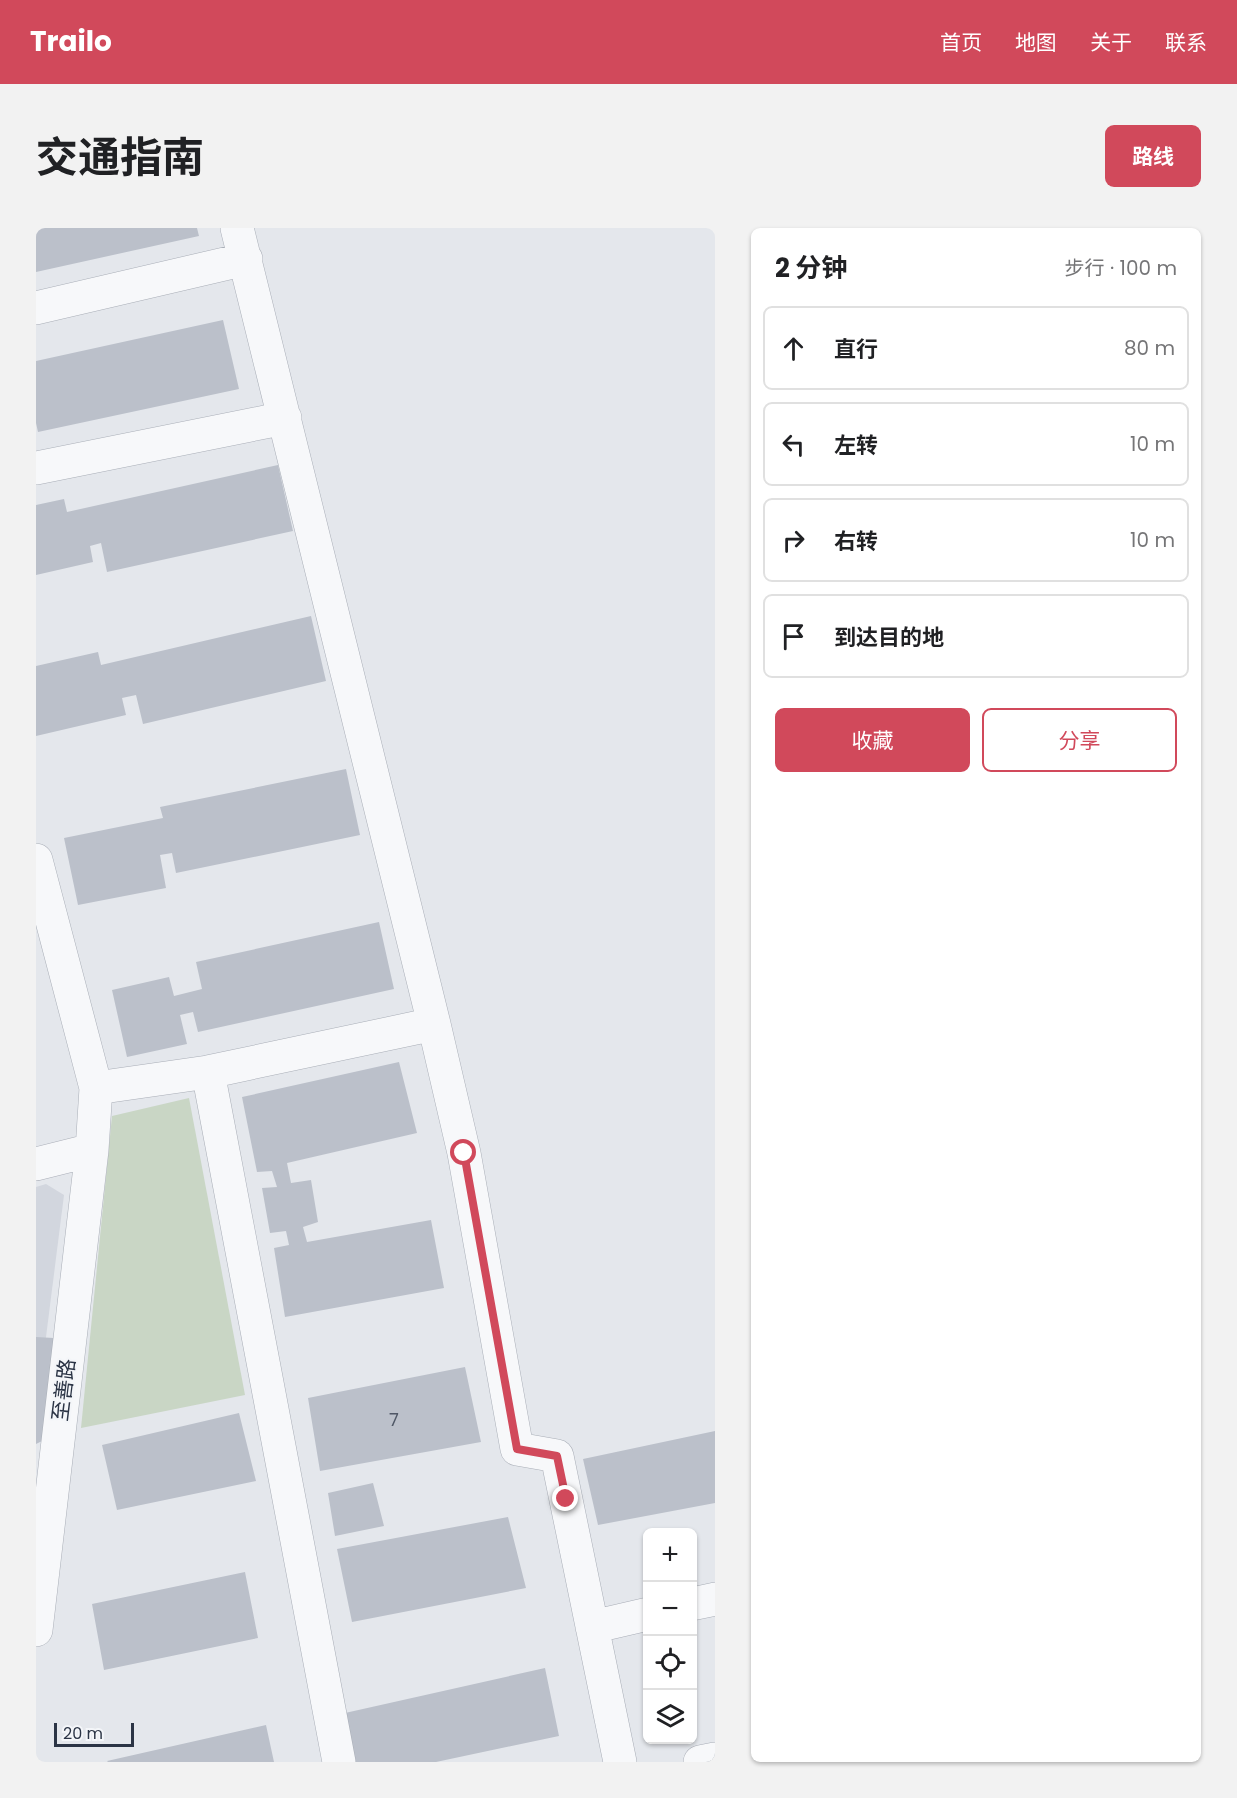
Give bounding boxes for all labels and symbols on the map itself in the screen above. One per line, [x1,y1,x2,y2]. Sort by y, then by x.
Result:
route start [450,1139,476,1165]
street label: 至善路 [45,1357,82,1423]
house number: 7 [389,1407,399,1432]
route end [552,1485,578,1511]
scale bar [54,1720,134,1748]

